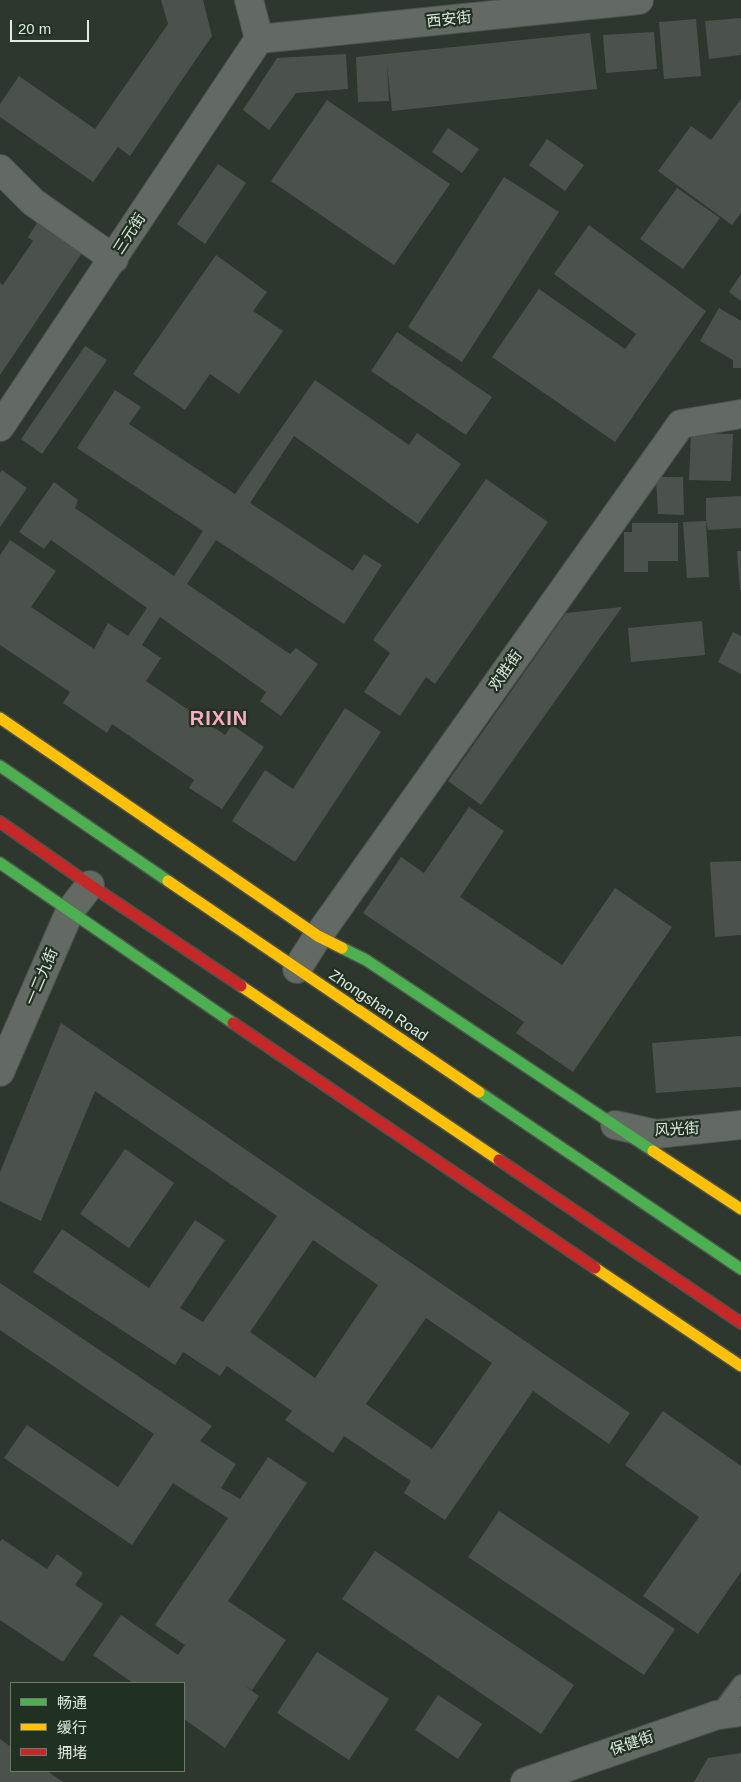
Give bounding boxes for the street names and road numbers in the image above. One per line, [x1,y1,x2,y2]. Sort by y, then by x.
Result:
street label: 西安街 [426,9,472,31]
street label: 三元街 [110,210,150,258]
street label: 欢胜街 [486,647,526,695]
street label: 一二九街 [22,946,62,1008]
street label: Zhongshan Road [325,966,431,1046]
street label: 风光街 [654,1120,700,1140]
street label: 保健街 [608,1728,656,1760]

